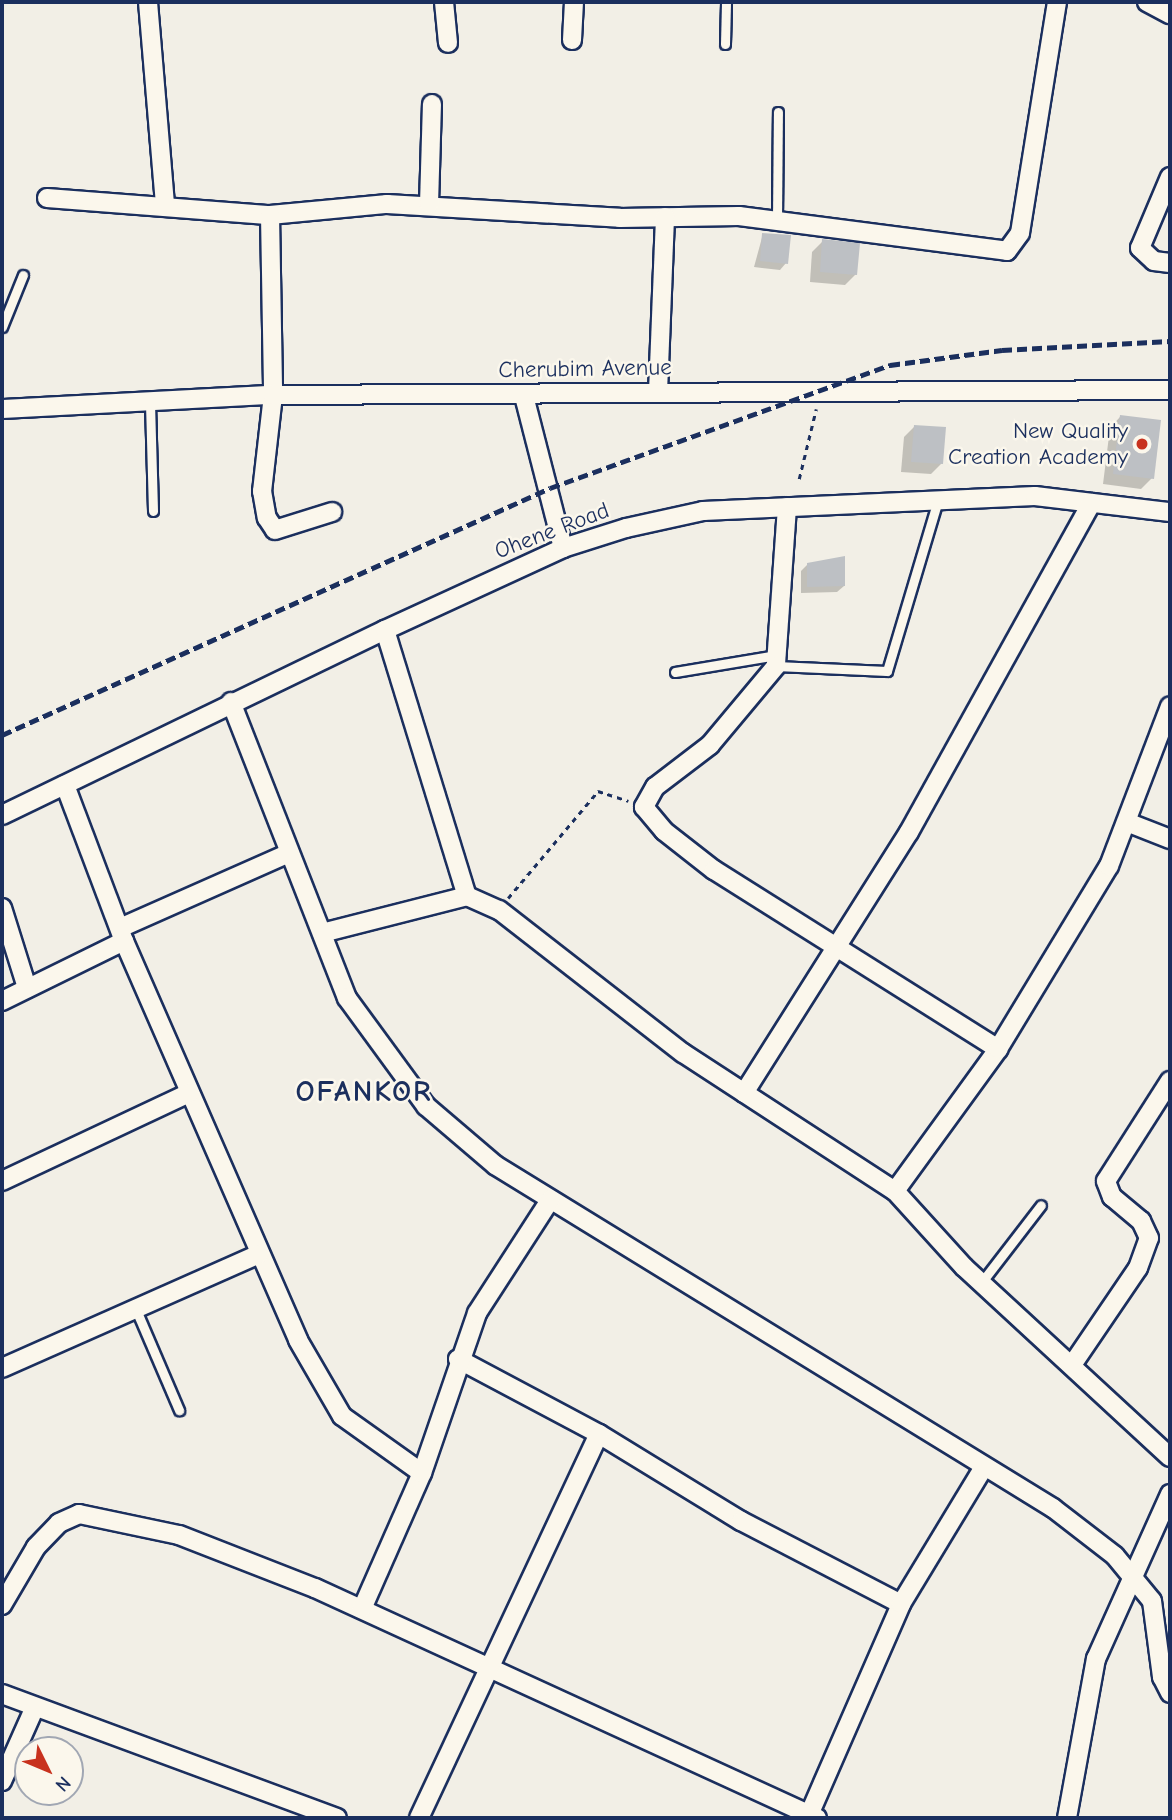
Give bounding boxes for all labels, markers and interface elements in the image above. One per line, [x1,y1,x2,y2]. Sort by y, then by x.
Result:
street label: Cherubim Avenue [498,354,672,384]
place label: New Quality Creation Academy [948,417,1128,471]
marker: New Quality Creation Academy [1134,436,1150,452]
street label: Ohene Road [491,497,613,565]
district label: OFANKOR [296,1074,432,1110]
north arrow [14,1736,84,1806]
text: N [51,1772,75,1796]

